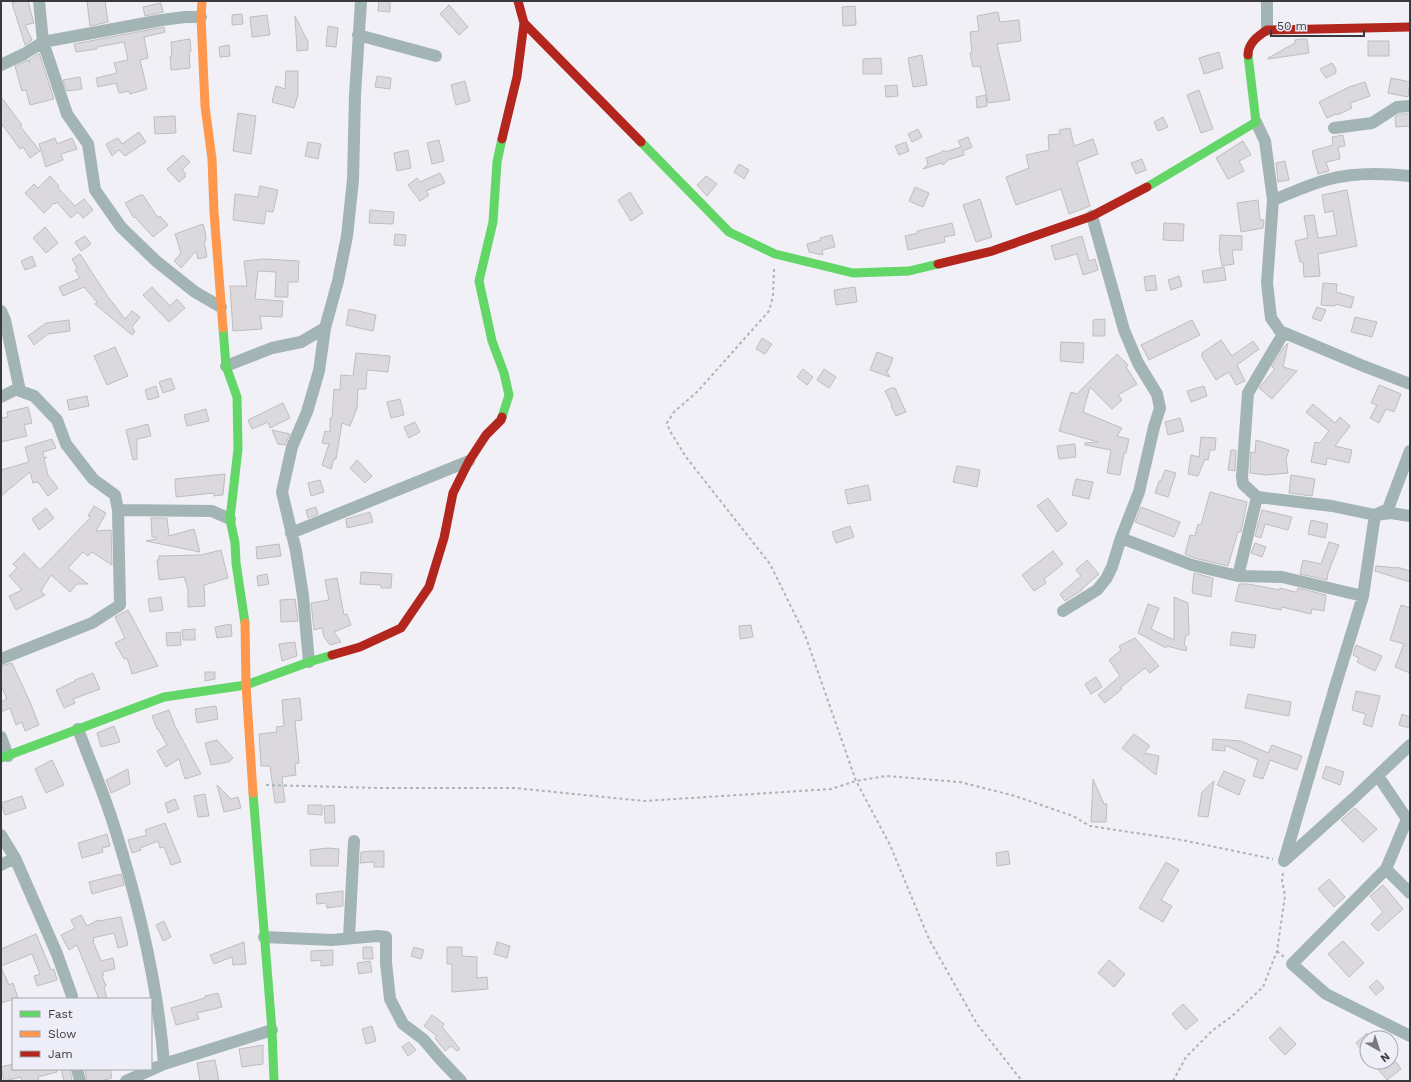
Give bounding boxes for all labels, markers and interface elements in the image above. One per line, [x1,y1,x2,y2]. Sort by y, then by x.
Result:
scale bar [1271,12,1364,38]
text: 50 m [1277,19,1307,33]
legend [12,998,152,1070]
text: Fast [48,1007,73,1021]
text: Slow [48,1027,76,1041]
north arrow [1359,1030,1399,1070]
text: Jam [48,1047,73,1061]
text: N [1378,1050,1392,1065]

